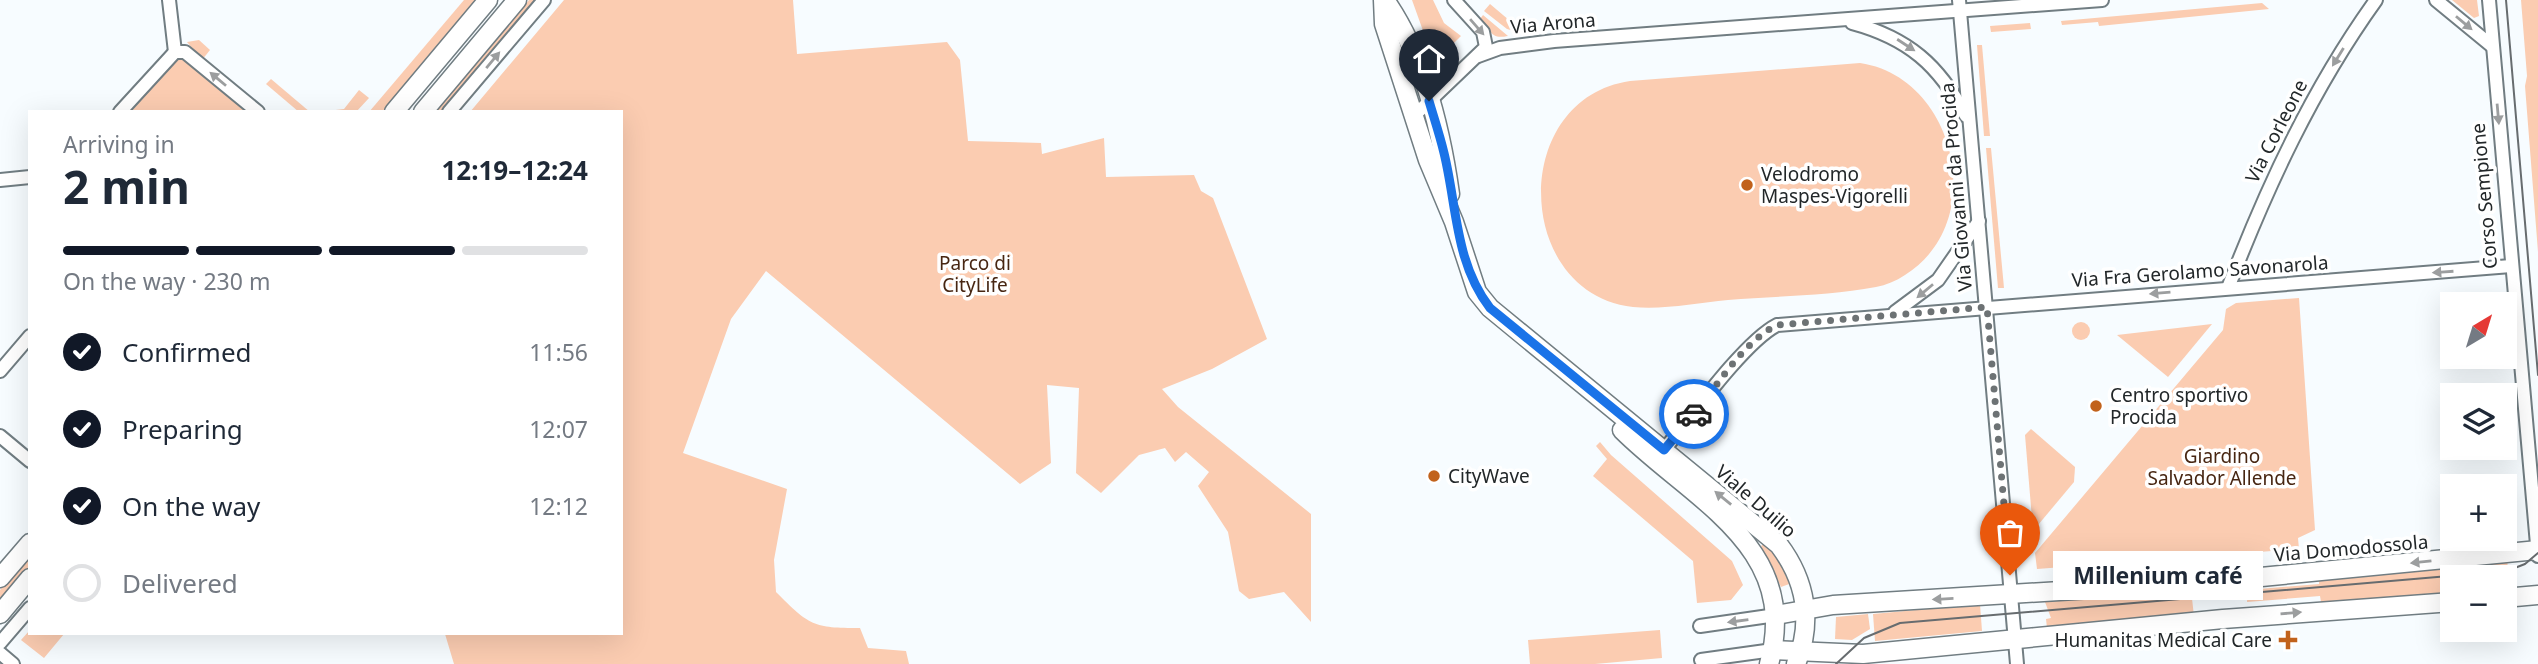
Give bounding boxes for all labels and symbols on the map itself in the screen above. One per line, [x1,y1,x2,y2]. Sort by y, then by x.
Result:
street label: Via Arona [1509,6,1597,40]
one-way arrow [2455,15,2472,30]
one-way arrow [1469,18,1485,36]
pin [1399,29,1459,101]
one-way arrow [1896,39,1916,52]
one-way arrow [2332,47,2345,66]
one-way arrow [485,51,501,69]
one-way arrow [209,72,226,87]
street label: Via Corleone [2239,75,2313,187]
street label: Via Giovanni da Procida [1934,82,1978,292]
one-way arrow [2493,104,2504,126]
street label: Corso Sempione [2465,122,2503,270]
place label: Velodromo Maspes-Vigorelli [1761,161,1908,209]
marker: Velodromo Maspes-Vigorelli [1739,177,1755,193]
street label: Via Fra Gerolamo Savonarola [2071,249,2329,293]
park label: Parco di CityLife [939,250,1011,298]
one-way arrow [2432,267,2454,278]
one-way arrow [1916,284,1934,299]
one-way arrow [2149,288,2171,299]
north arrow [2440,292,2516,369]
courier [1659,379,1729,449]
place label: Centro sportivo Procida [2110,382,2248,430]
marker: Centro sportivo Procida [2088,398,2104,414]
park label: Giardino Salvador Allende [2147,443,2297,491]
street label: Viale Duilio [1710,459,1802,543]
place label: CityWave [1448,463,1530,489]
marker: CityWave [1426,468,1442,484]
one-way arrow [1715,491,1733,506]
pin [1980,503,2040,575]
street label: Via Domodossola [2273,528,2429,568]
callout: Millenium café [2052,550,2262,600]
one-way arrow [2410,557,2432,568]
one-way arrow [1932,593,1954,604]
one-way arrow [2280,607,2302,618]
one-way arrow [1727,616,1749,627]
place label: Humanitas Medical Care [2055,627,2272,653]
marker: Humanitas Medical Care [2278,630,2298,650]

